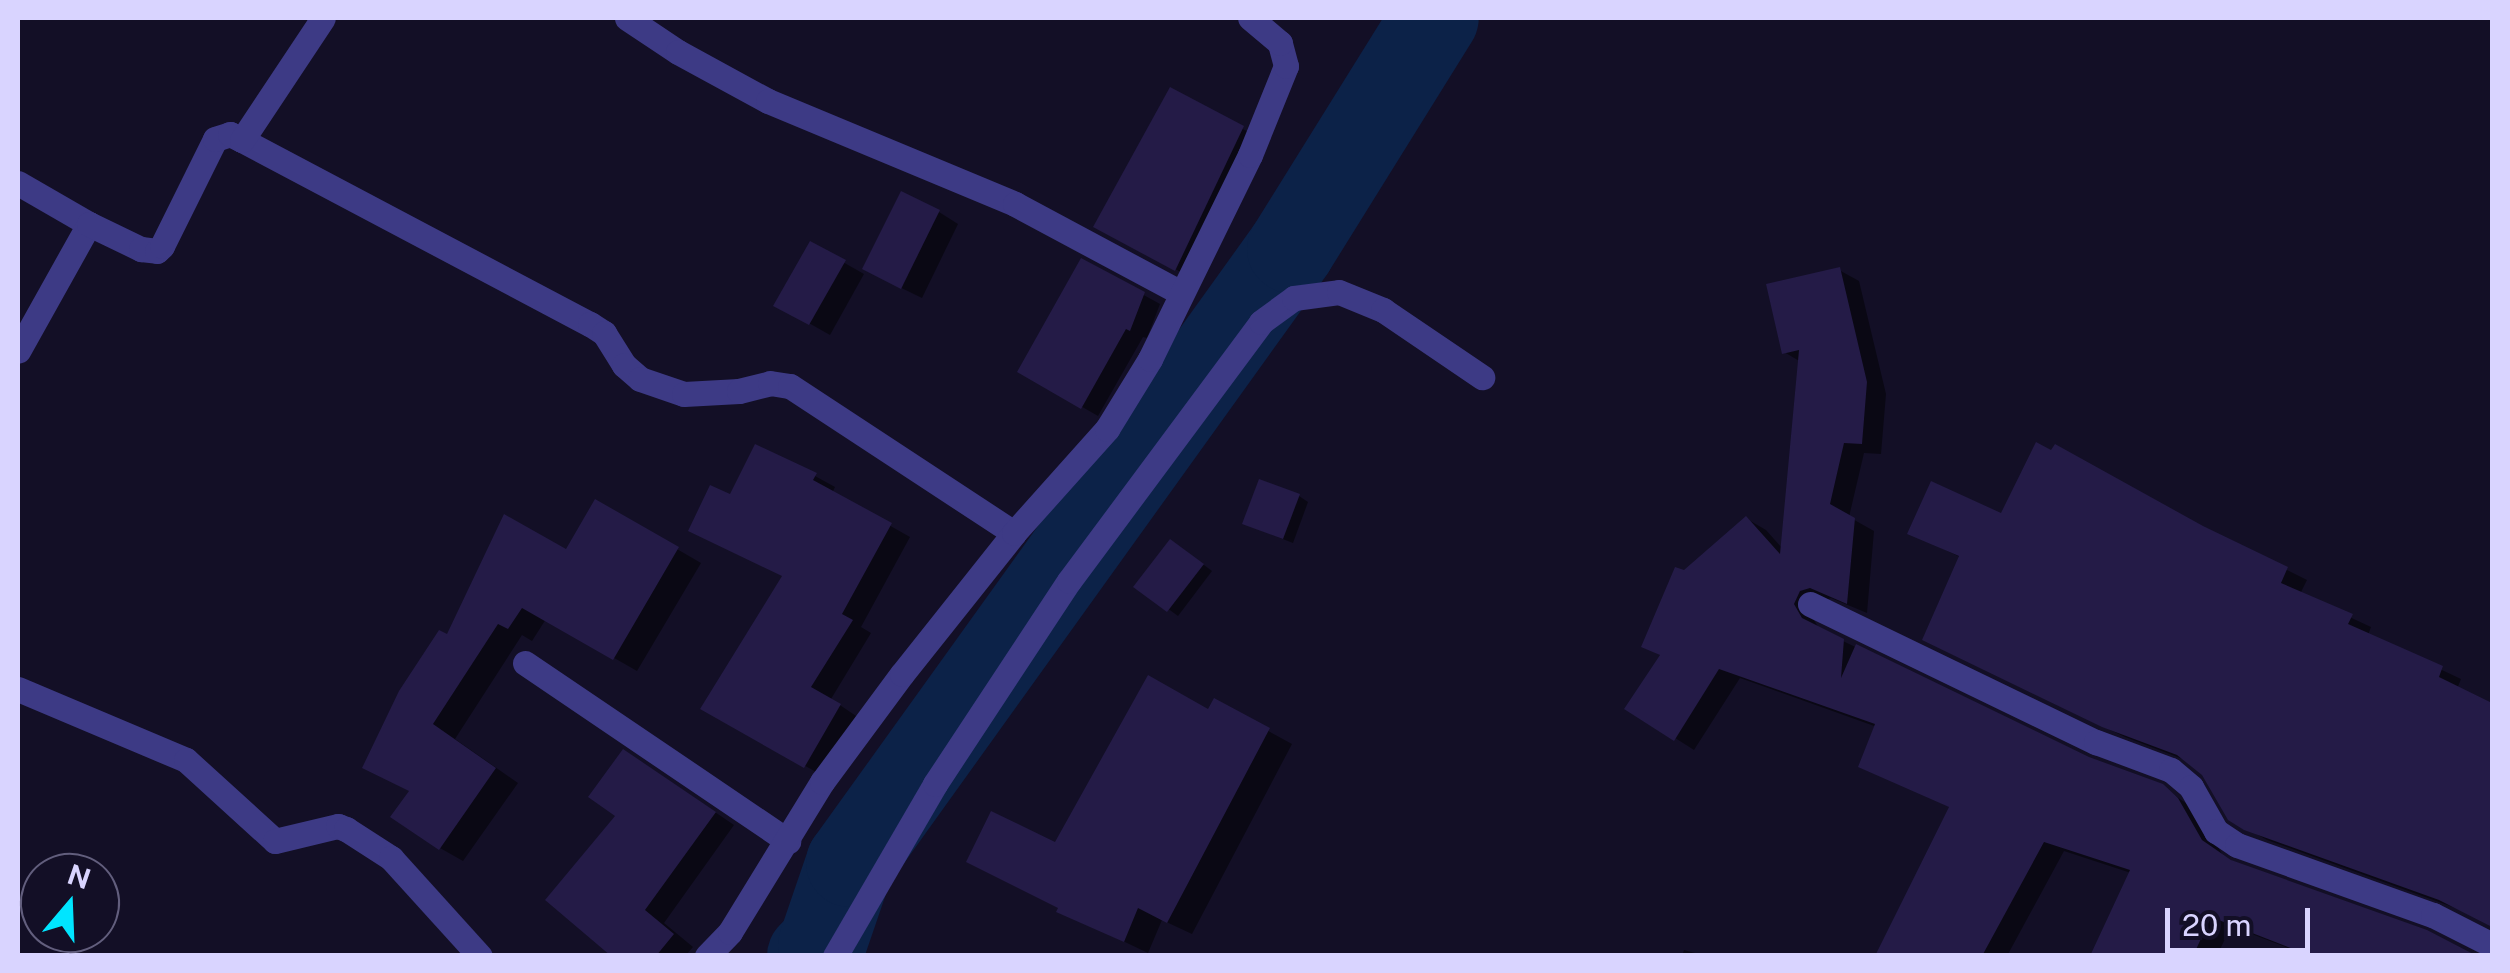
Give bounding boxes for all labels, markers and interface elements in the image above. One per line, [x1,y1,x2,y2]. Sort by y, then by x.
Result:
north arrow [20,853,120,953]
text: N [64,857,95,895]
scale bar [2170,888,2315,950]
text: 20 m [2182,907,2251,943]

